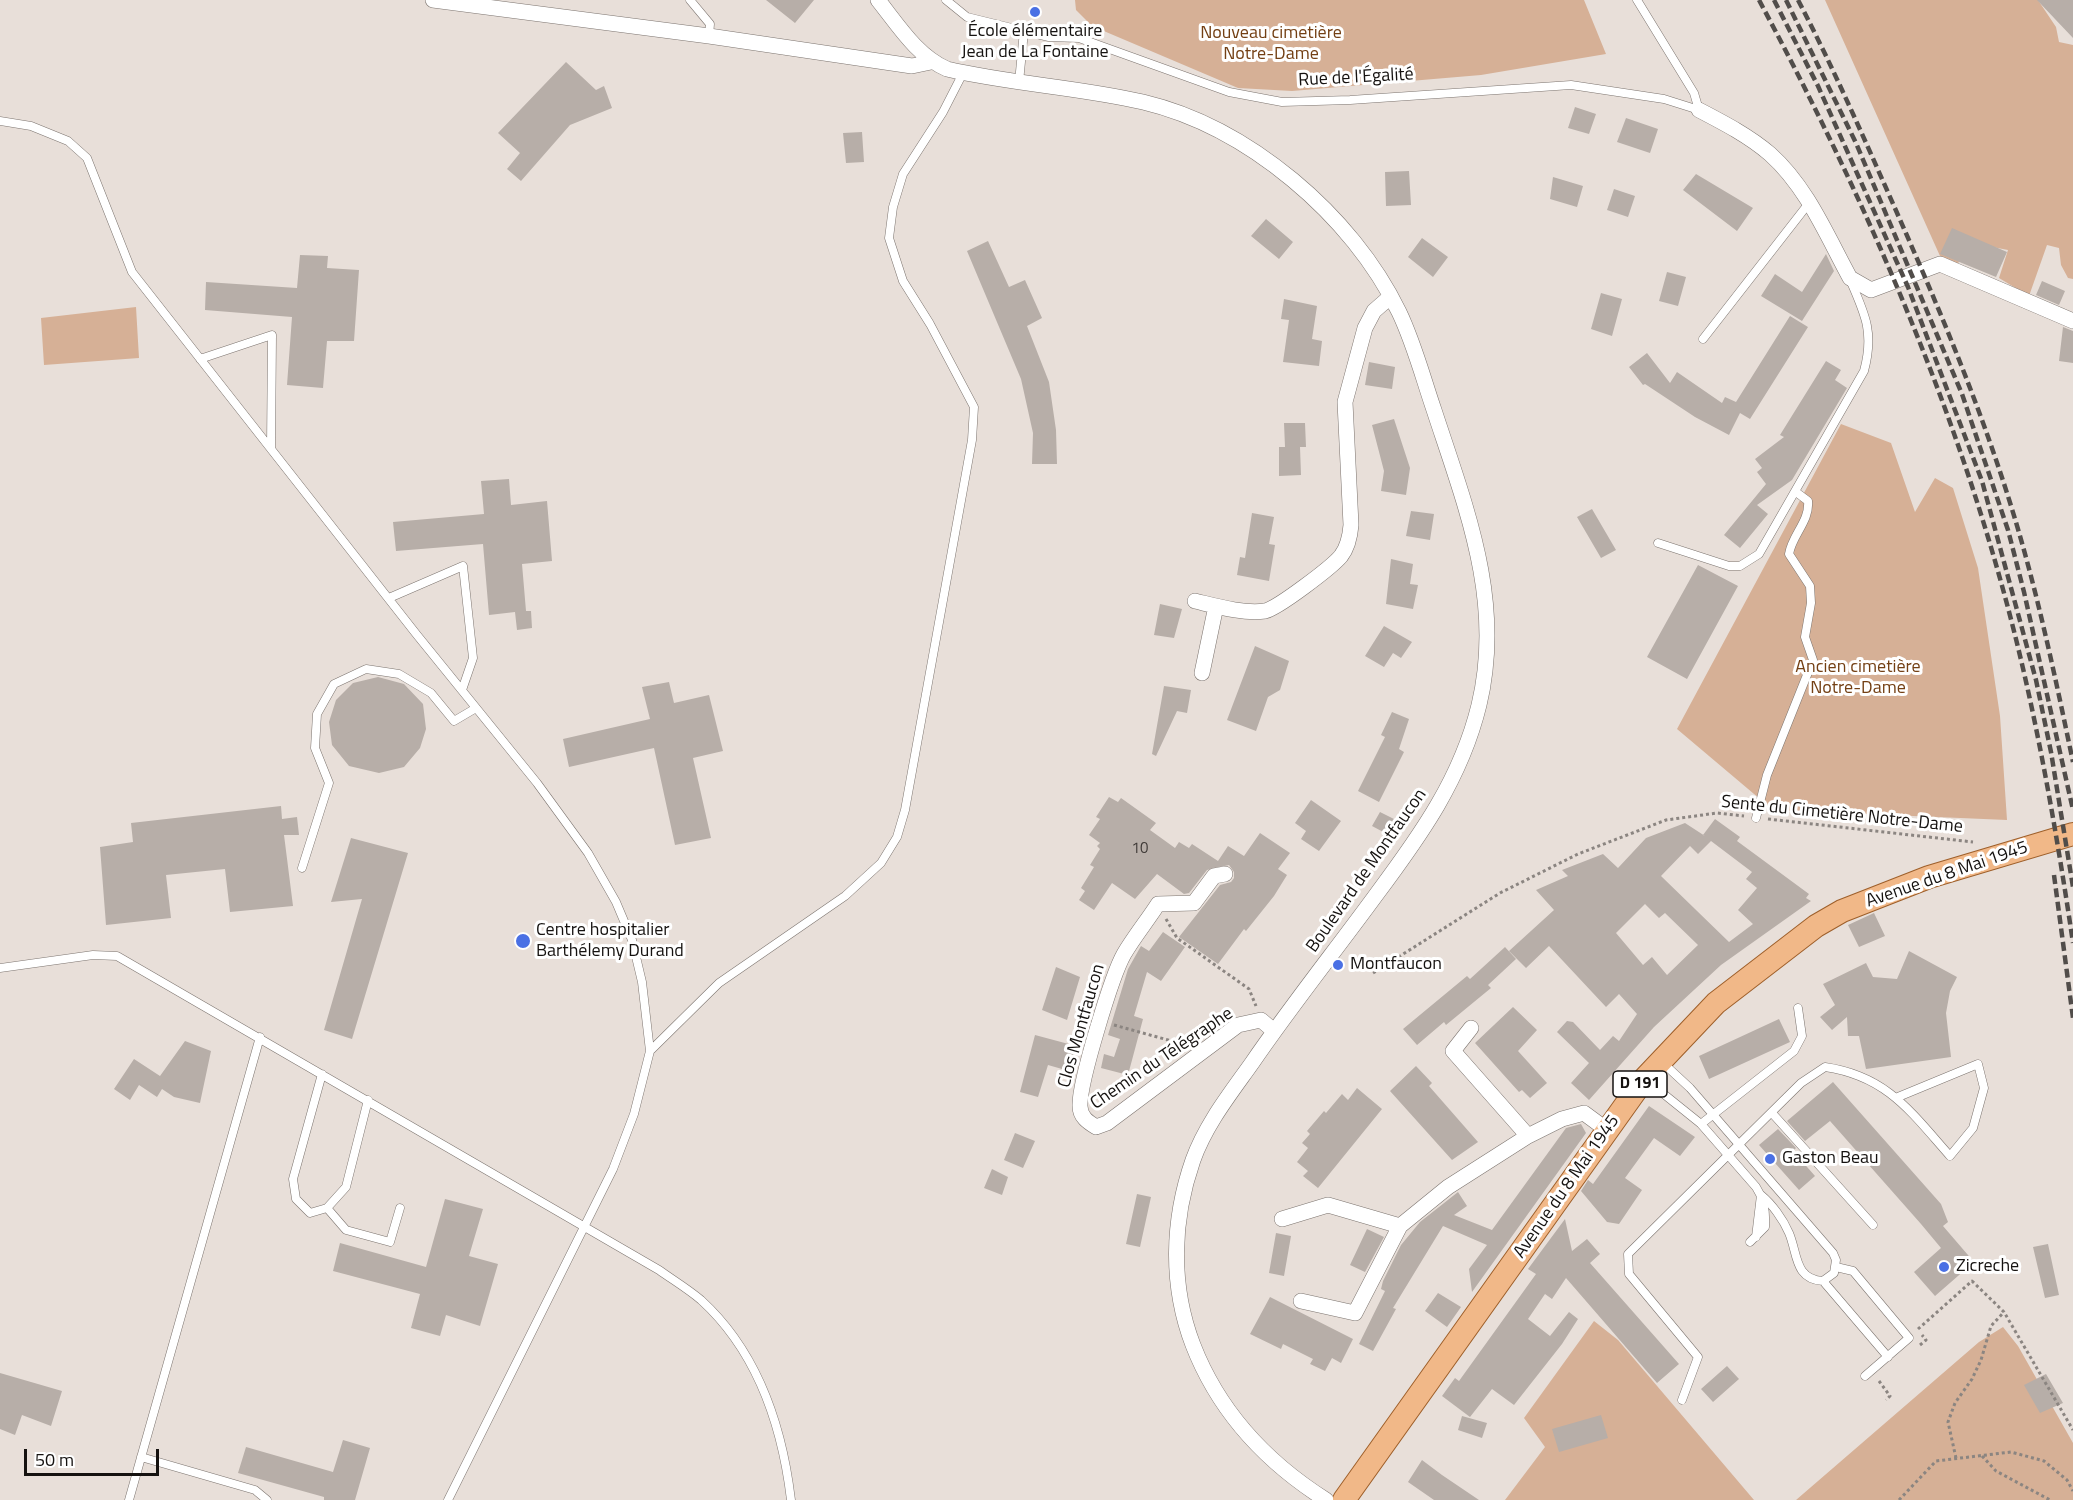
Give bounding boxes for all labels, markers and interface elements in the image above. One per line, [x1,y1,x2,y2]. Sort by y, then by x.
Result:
marker: École élémentaire Jean de La Fontaine [1028,5,1042,19]
place label: École élémentaire Jean de La Fontaine [961,21,1109,63]
park label: Nouveau cimetière Notre-Dame [1200,23,1342,66]
street label: Rue de l'Égalité [1298,64,1414,92]
park label: Ancien cimetière Notre-Dame [1795,657,1921,700]
street label: Boulevard de Montfaucon [1302,785,1432,957]
street label: Sente du Cimetière Notre-Dame [1720,792,1964,838]
street label: Avenue du 8 Mai 1945 [1863,837,2031,913]
house number: 10 [1132,840,1148,858]
place label: Centre hospitalier Barthélemy Durand [536,920,684,962]
marker: Centre hospitalier Barthélemy Durand [514,932,532,950]
place label: Montfaucon [1350,954,1442,976]
marker: Montfaucon [1331,958,1345,972]
street label: Clos Montfaucon [1054,962,1110,1090]
street label: Chemin du Télégraphe [1087,1003,1237,1115]
road number: D 191 [1613,1071,1667,1097]
street label: Avenue du 8 Mai 1945 [1509,1111,1625,1263]
place label: Gaston Beau [1782,1148,1879,1170]
marker: Gaston Beau [1763,1152,1777,1166]
place label: Zicreche [1956,1256,2019,1278]
marker: Zicreche [1937,1260,1951,1274]
scale bar [27,1437,162,1475]
text: 50 m [35,1446,74,1473]

